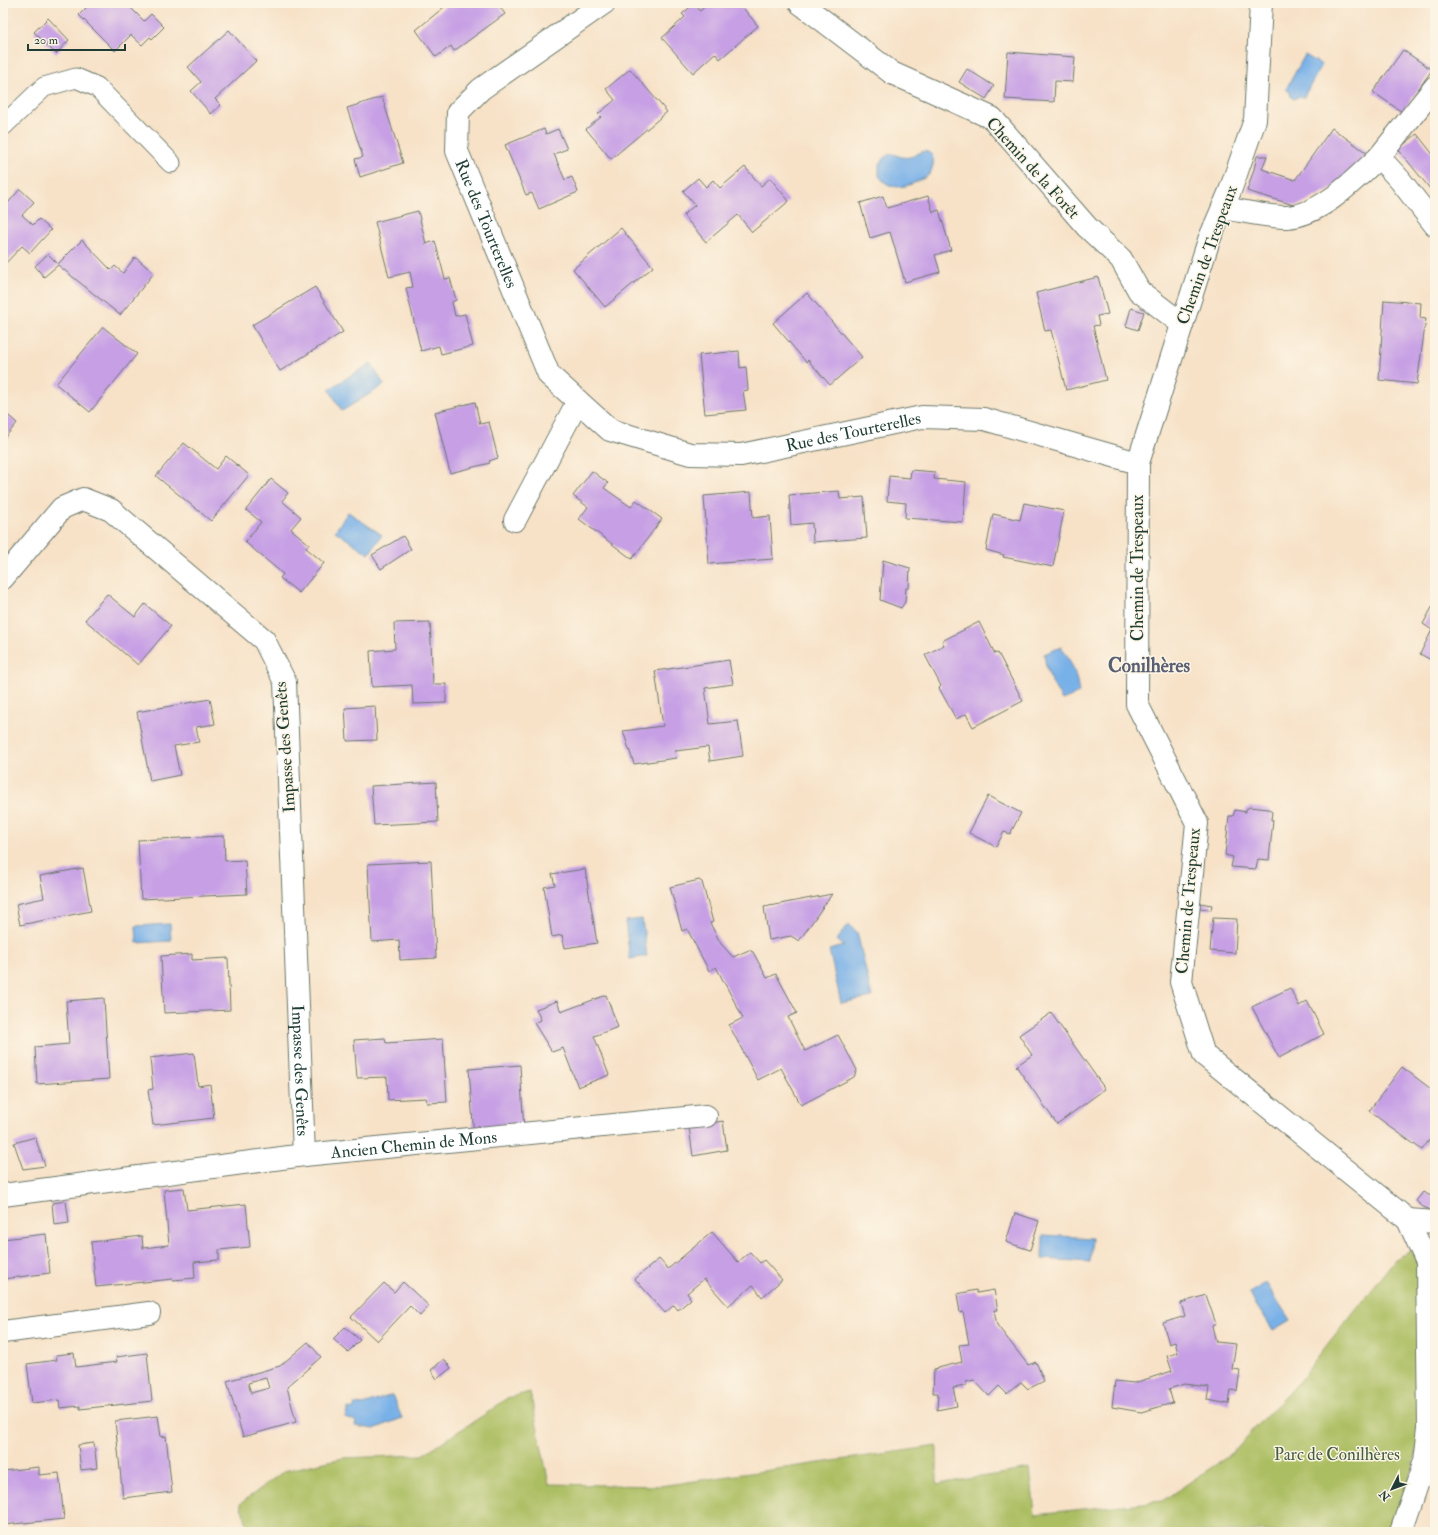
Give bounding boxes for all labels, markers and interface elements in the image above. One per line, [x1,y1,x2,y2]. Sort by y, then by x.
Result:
scale bar [28,26,125,52]
text: 20 m [34,33,59,48]
street label: Chemin de la Forêt [982,113,1085,224]
street label: Rue des Tourterelles [451,156,523,291]
street label: Chemin de Trespeaux [1172,182,1243,328]
street label: Rue des Tourterelles [784,407,923,456]
street label: Chemin de Trespeaux [1127,494,1149,641]
district label: Conilhères [1108,654,1191,678]
street label: Impasse des Genêts [270,680,301,813]
street label: Chemin de Trespeaux [1171,827,1206,975]
street label: Impasse des Genêts [287,1004,314,1137]
street label: Ancien Chemin de Mons [329,1126,498,1163]
park label: Parc de Conilhères [1274,1444,1400,1465]
north arrow [1372,1469,1412,1509]
text: N [1376,1486,1394,1504]

